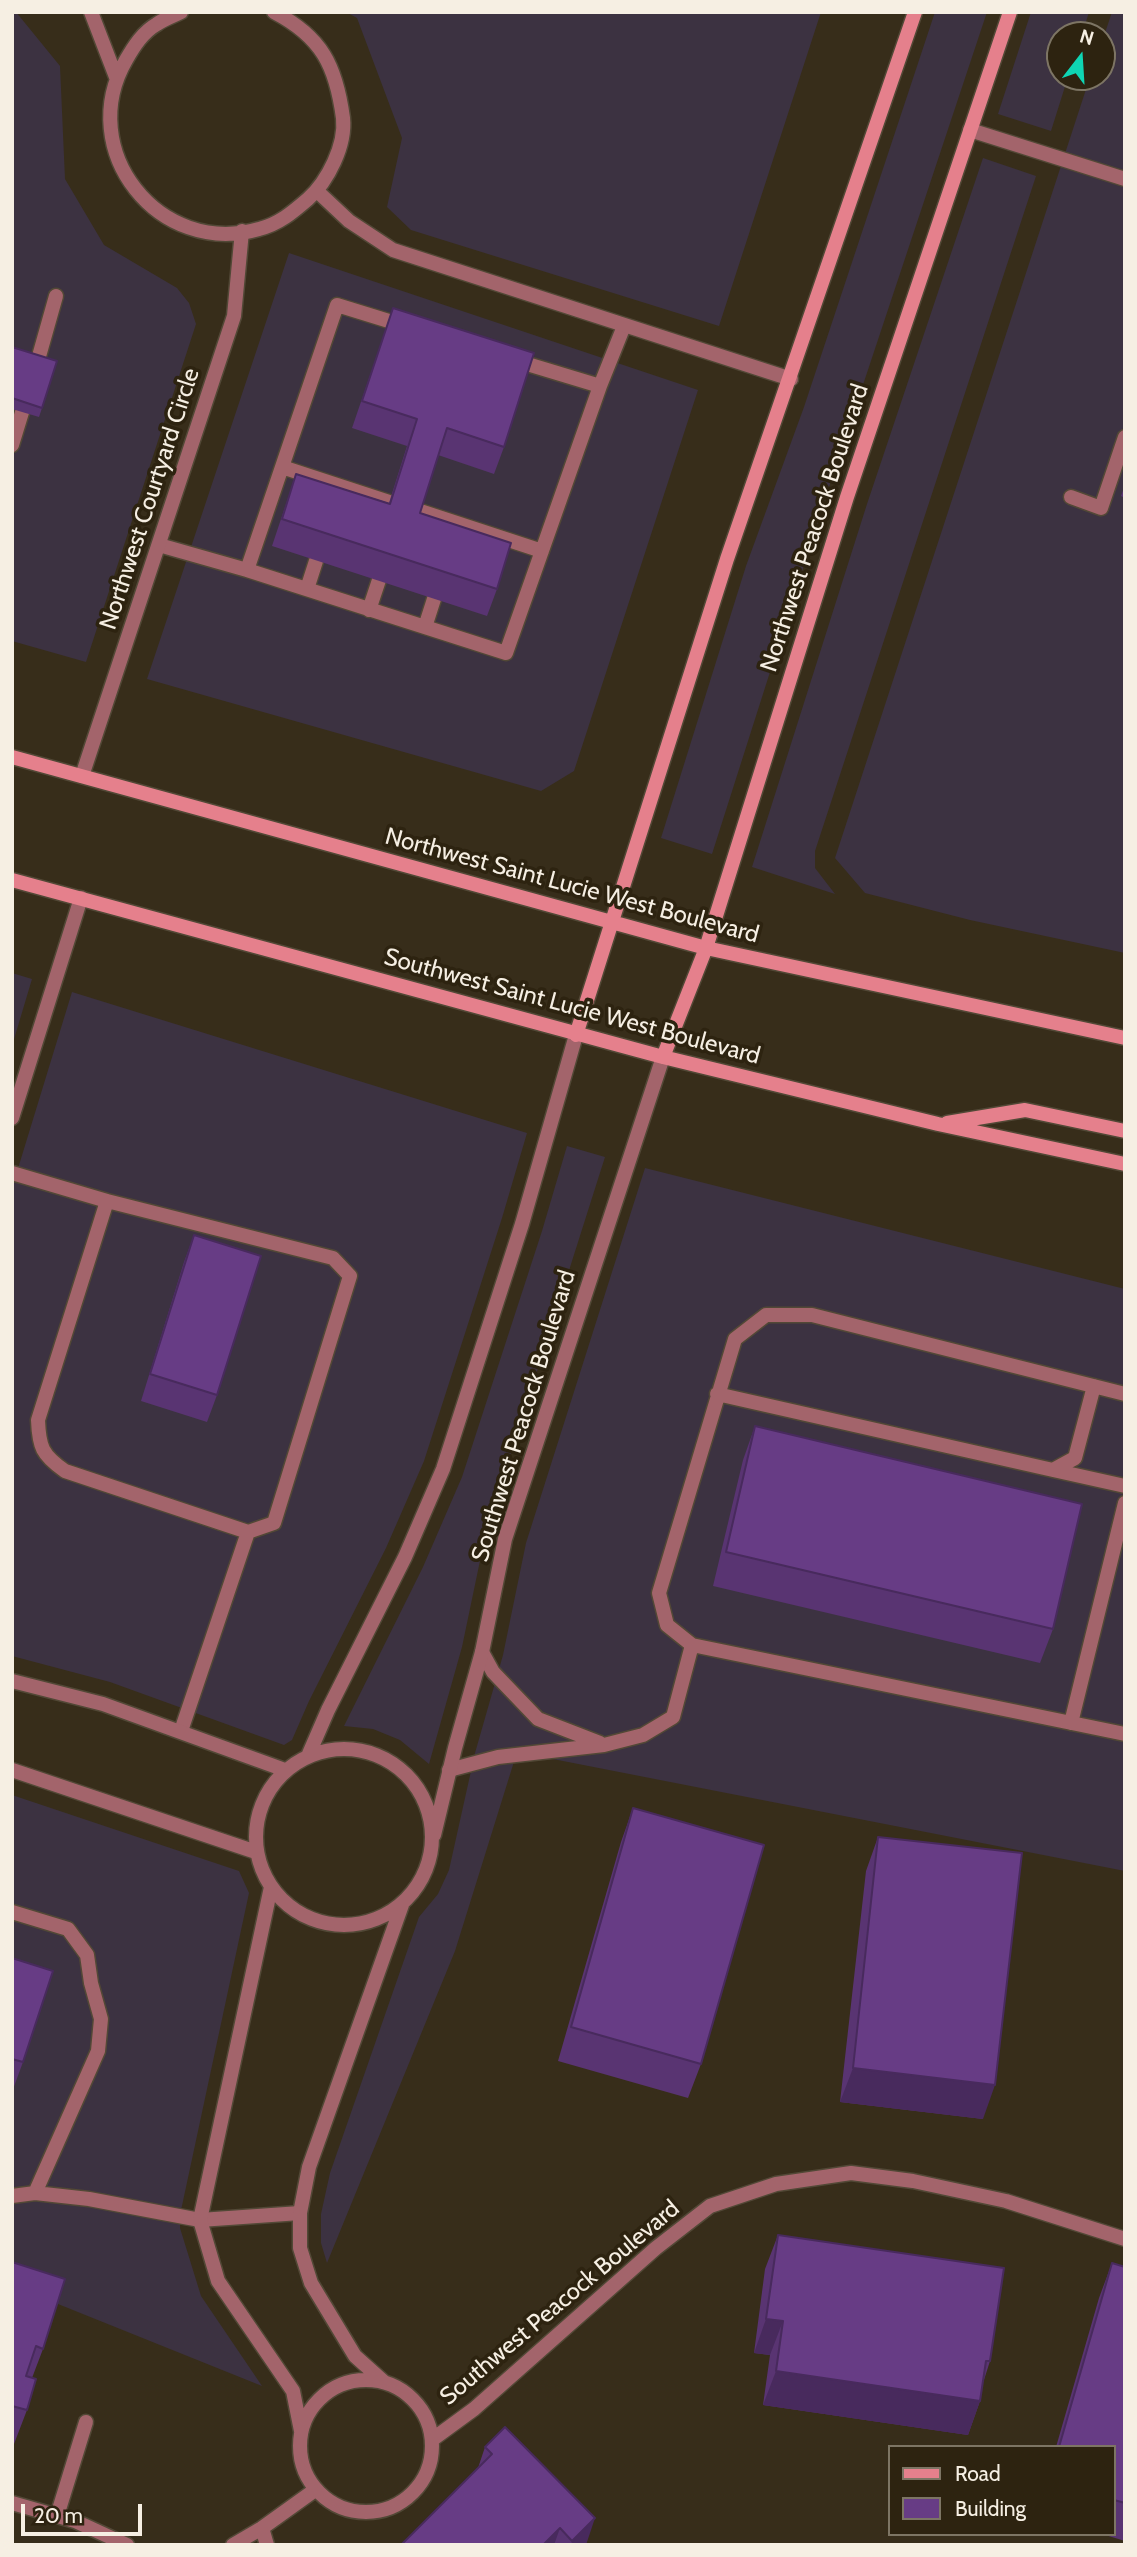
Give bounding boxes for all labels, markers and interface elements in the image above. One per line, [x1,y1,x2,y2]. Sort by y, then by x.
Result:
north arrow [1046,21,1116,91]
text: N [1077,24,1096,50]
street label: Northwest Courtyard Circle [94,365,206,633]
street label: Northwest Peacock Boulevard [755,380,875,676]
street label: Northwest Saint Lucie West Boulevard [382,822,762,950]
street label: Southwest Saint Lucie West Boulevard [381,943,763,1071]
street label: Southwest Peacock Boulevard [466,1267,582,1565]
street label: Southwest Peacock Boulevard [434,2194,686,2412]
legend [888,2445,1116,2536]
text: Road [955,2461,1001,2486]
scale bar [24,2490,145,2534]
text: Building [955,2496,1026,2521]
text: 20 m [34,2503,83,2528]

